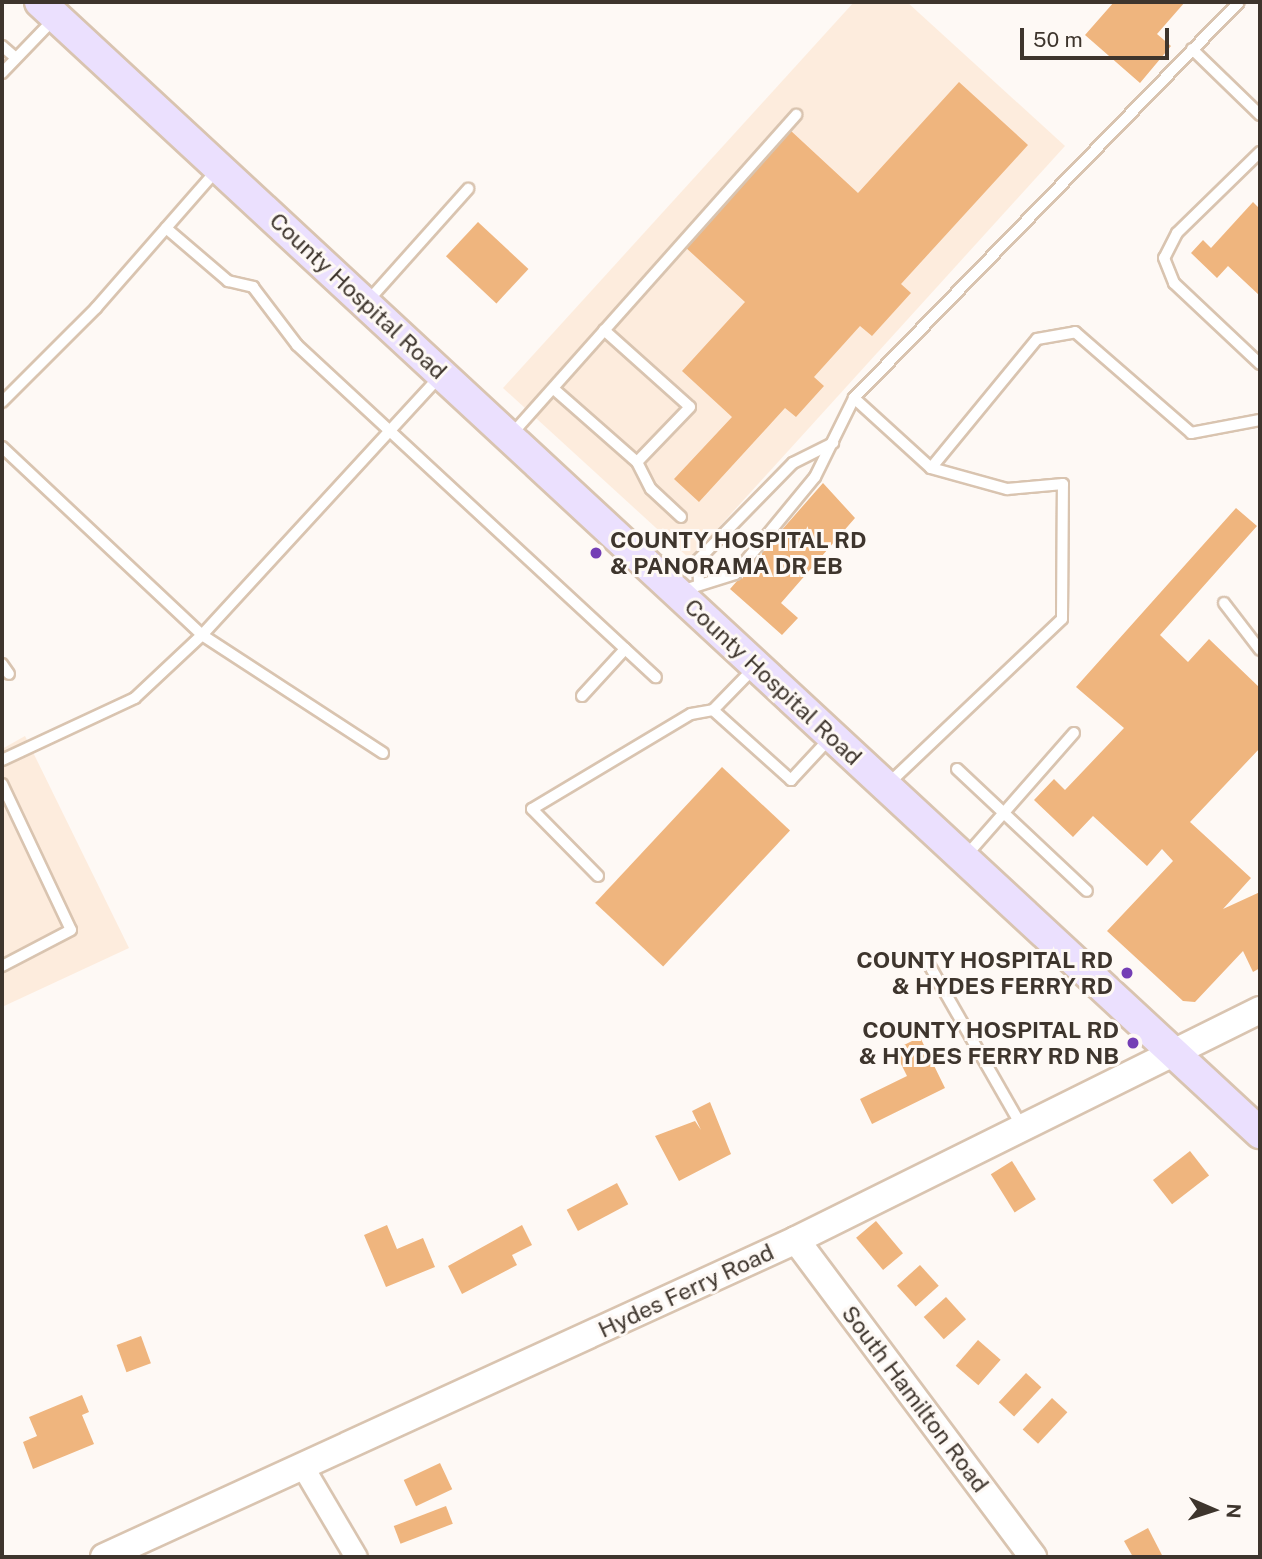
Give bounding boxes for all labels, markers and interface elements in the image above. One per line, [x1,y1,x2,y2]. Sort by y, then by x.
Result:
scale bar [1024,14,1173,58]
text: 50 m [1033,27,1083,52]
street label: County Hospital Road [264,207,452,385]
place label: COUNTY HOSPITAL RD & PANORAMA DR EB [610,526,867,580]
marker: COUNTY HOSPITAL RD & PANORAMA DR EB [588,545,604,561]
street label: County Hospital Road [679,593,867,771]
place label: COUNTY HOSPITAL RD & HYDES FERRY RD [856,946,1113,1000]
marker: COUNTY HOSPITAL RD & HYDES FERRY RD [1119,965,1135,981]
place label: COUNTY HOSPITAL RD & HYDES FERRY RD NB [858,1016,1119,1070]
marker: COUNTY HOSPITAL RD & HYDES FERRY RD NB [1125,1035,1141,1051]
street label: Hydes Ferry Road [594,1238,778,1344]
street label: South Hamilton Road [836,1300,994,1498]
north arrow [1178,1475,1248,1545]
text: N [1223,1503,1245,1519]

